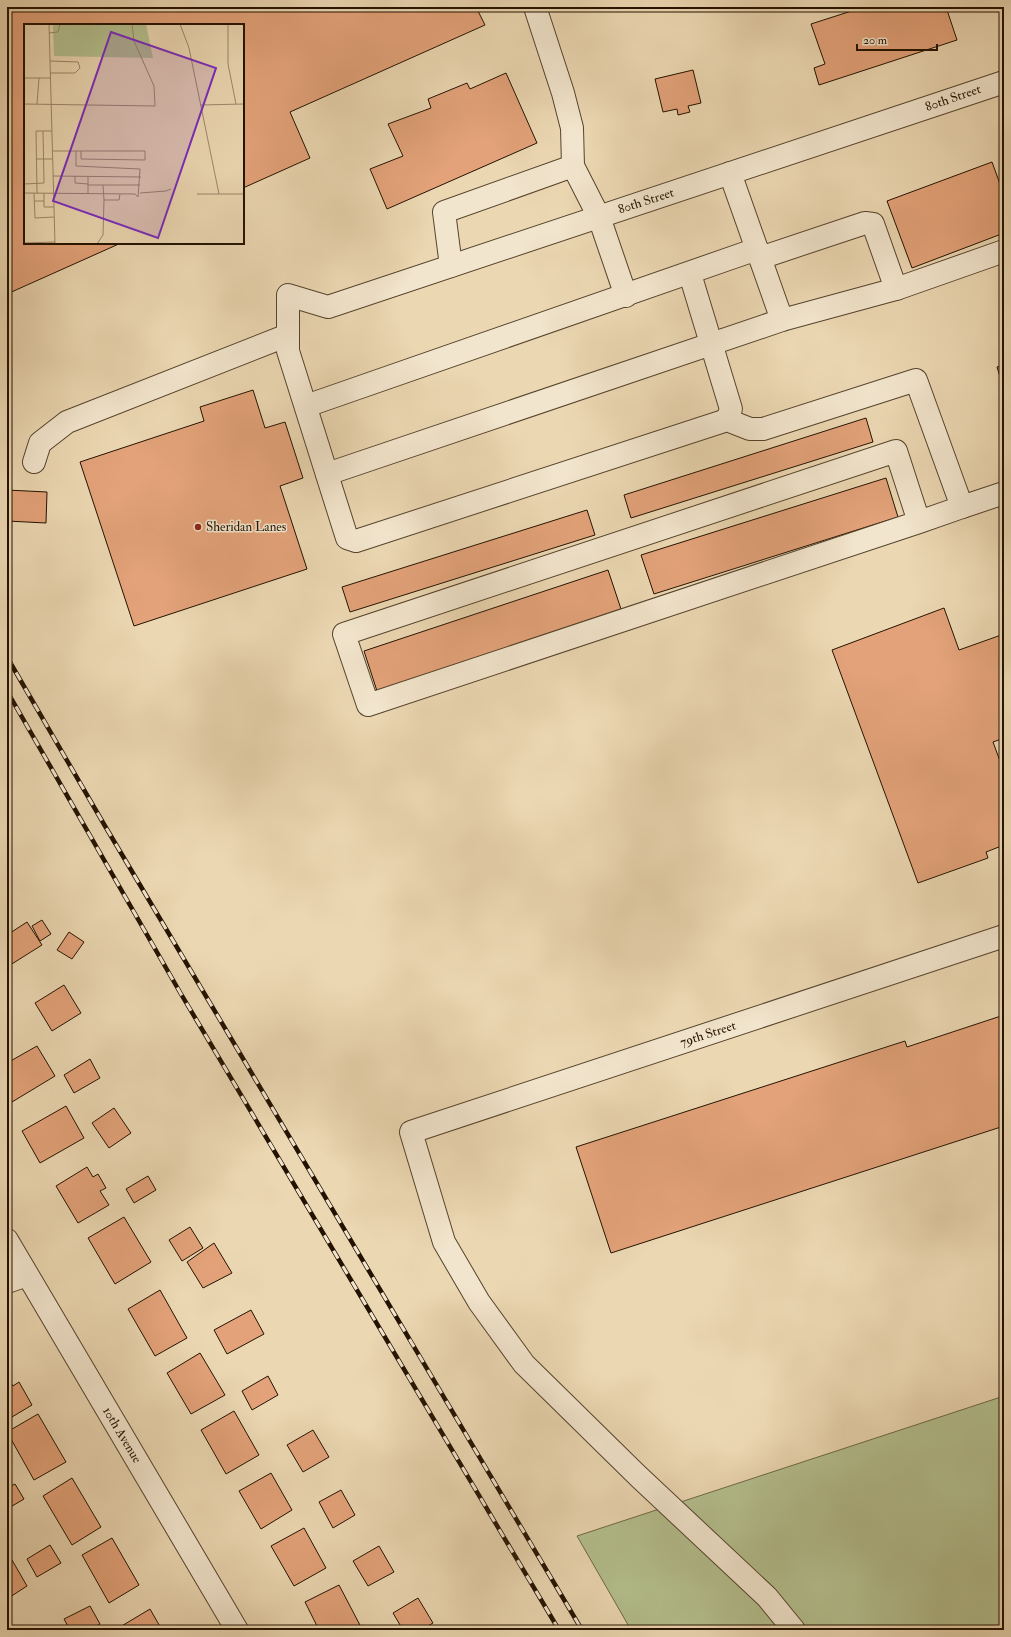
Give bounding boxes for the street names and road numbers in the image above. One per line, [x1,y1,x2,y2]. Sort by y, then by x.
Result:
street label: 80th Street [923,81,983,115]
street label: 80th Street [616,184,676,218]
street label: 79th Street [678,1017,738,1051]
street label: 10th Avenue [99,1404,145,1466]

